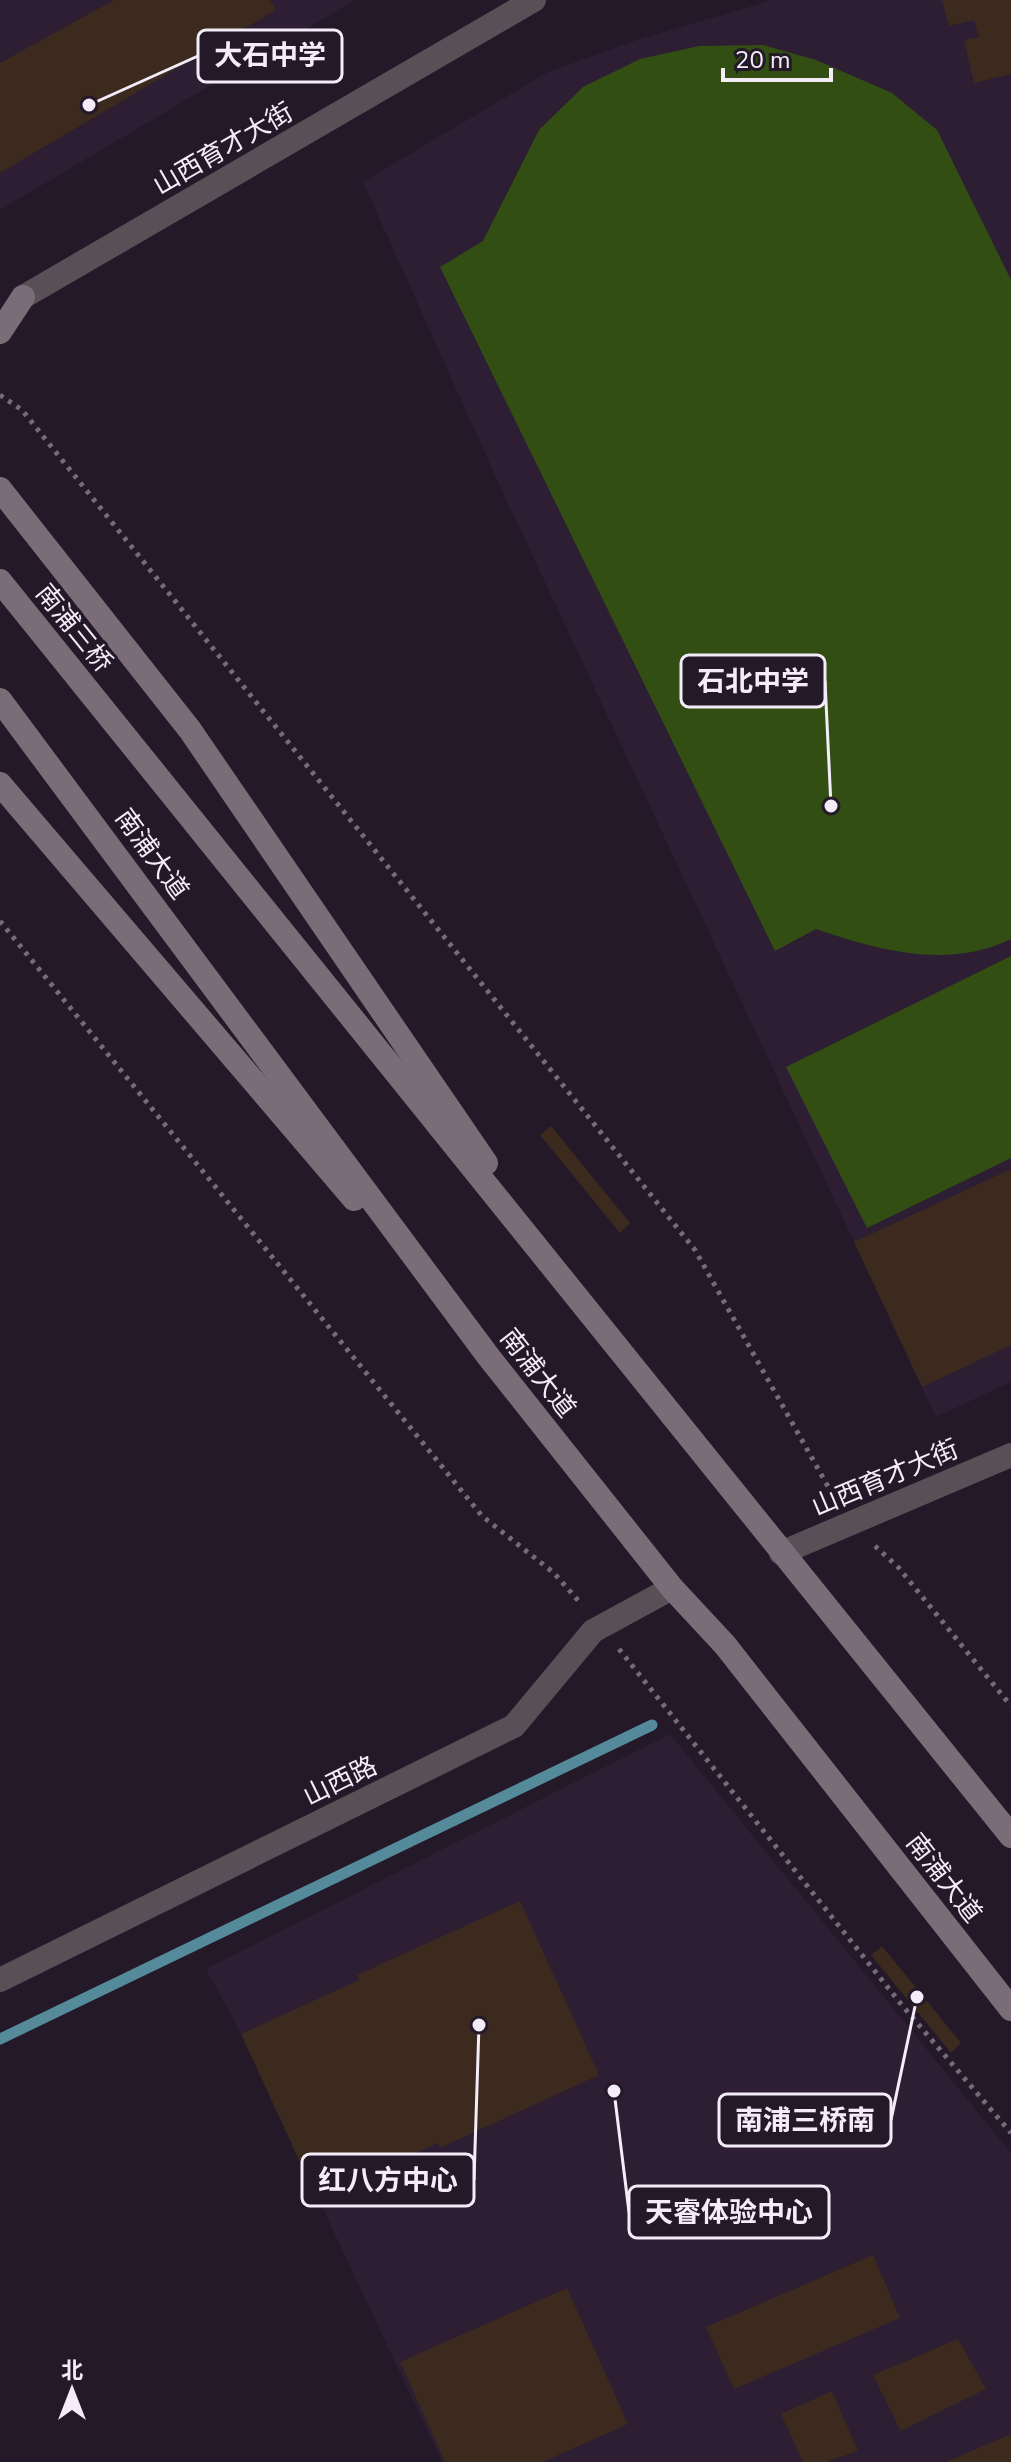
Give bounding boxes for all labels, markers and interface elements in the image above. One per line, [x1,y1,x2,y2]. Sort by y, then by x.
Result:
callout: 大石中学 [198,30,342,82]
scale bar [723,32,831,82]
text: 大石中学 [214,37,326,75]
text: 20 m [735,44,791,76]
street label: 山西育才大街 [147,95,299,203]
street label: 南浦三桥 [28,577,120,679]
callout: 石北中学 [681,655,825,707]
text: 石北中学 [697,663,809,701]
street label: 南浦大道 [107,802,197,906]
street label: 南浦大道 [492,1321,584,1425]
street label: 山西育才大街 [806,1431,964,1525]
street label: 山西路 [297,1748,383,1814]
street label: 南浦大道 [898,1826,990,1930]
callout: 南浦三桥南 [719,2094,891,2146]
text: 南浦三桥南 [735,2102,875,2140]
callout: 红八方中心 [302,2154,474,2206]
text: 红八方中心 [318,2162,458,2200]
callout: 天睿体验中心 [629,2186,829,2238]
text: 天睿体验中心 [645,2194,813,2232]
north arrow [32,2350,112,2430]
text: 北 [61,2356,83,2386]

